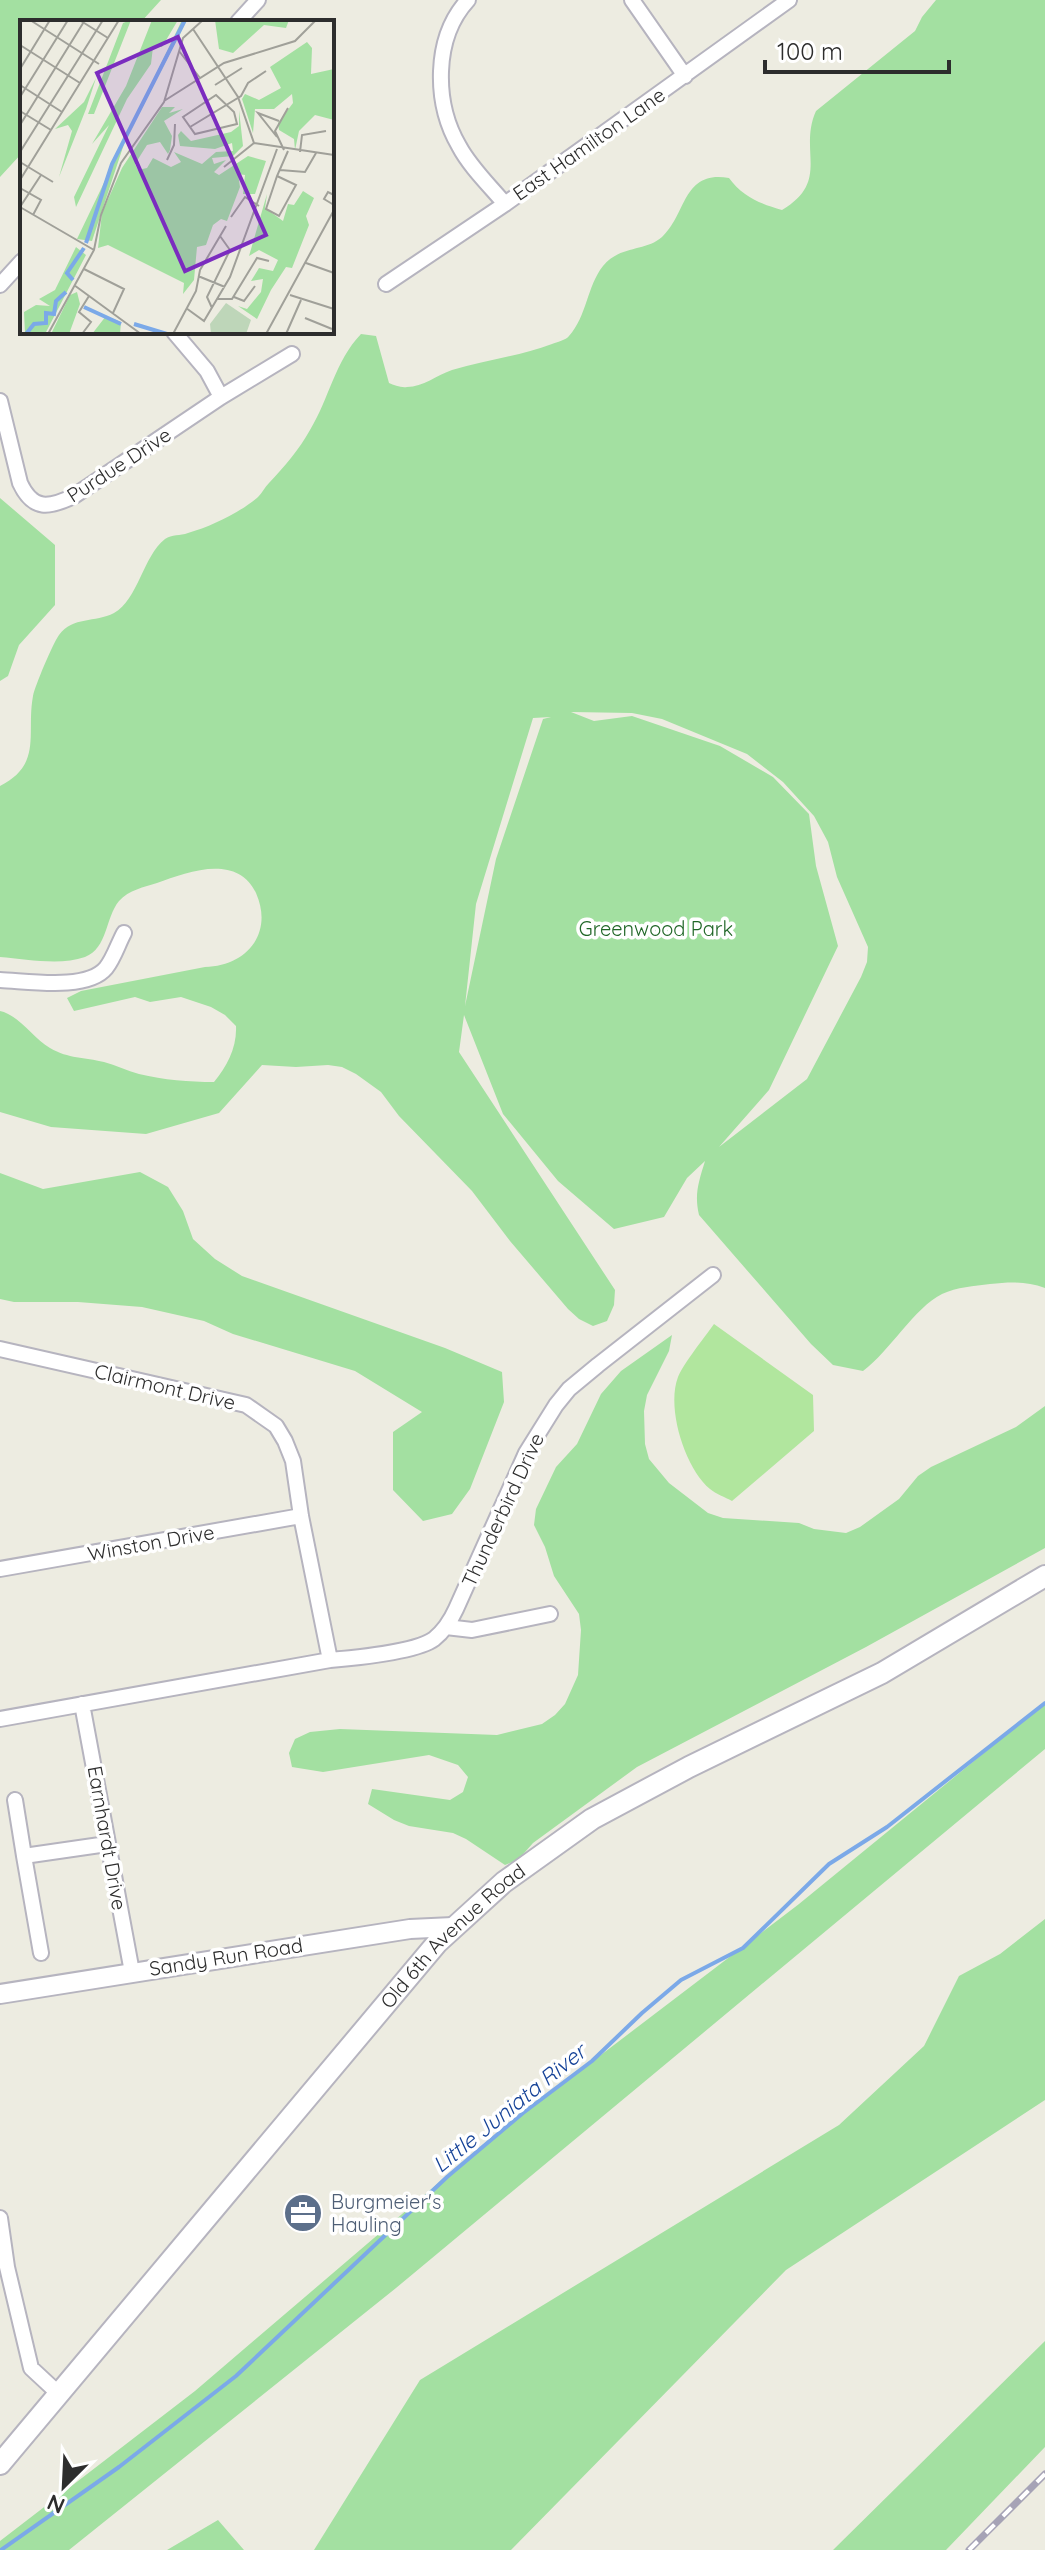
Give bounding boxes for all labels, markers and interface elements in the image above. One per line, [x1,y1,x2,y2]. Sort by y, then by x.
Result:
inset map [20,20,334,334]
scale bar [765,24,949,74]
text: 100 m [777,36,843,66]
street label: East Hamilton Lane [508,82,670,205]
street label: Purdue Drive [62,422,176,508]
park label: Greenwood Park [579,916,733,941]
street label: Clairmont Drive [92,1358,238,1415]
street label: Thunderbird Drive [456,1429,549,1591]
street label: Winston Drive [85,1519,216,1566]
street label: Earnhardt Drive [83,1764,132,1912]
street label: Old 6th Avenue Road [375,1858,530,2013]
street label: Sandy Run Road [147,1932,304,1981]
water label: Little Juniata River [427,2036,593,2178]
place label: Burgmeier's Hauling [331,2189,441,2237]
office icon: Burgmeier's Hauling [282,2192,324,2234]
north arrow [24,2446,104,2526]
text: N [43,2488,69,2520]

